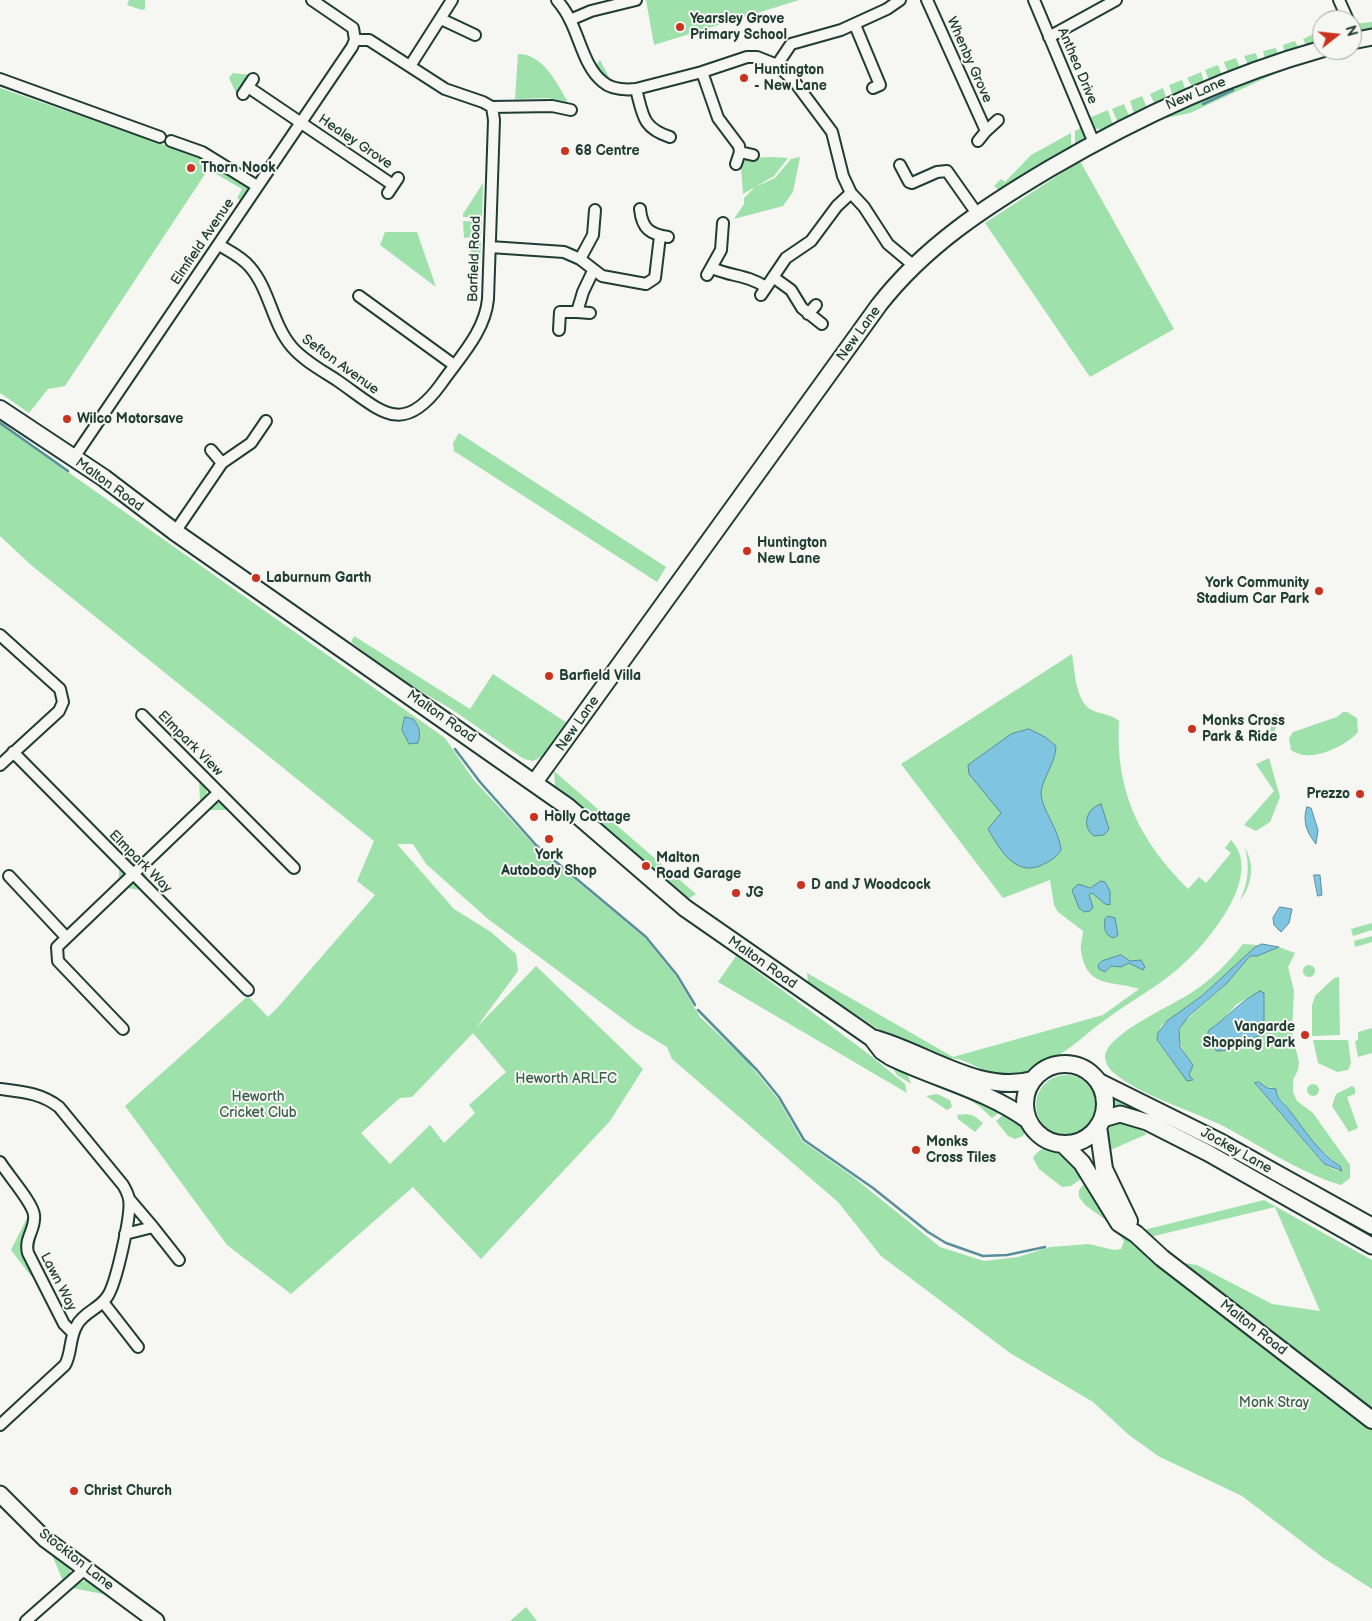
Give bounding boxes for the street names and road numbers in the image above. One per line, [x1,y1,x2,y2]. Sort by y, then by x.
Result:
street label: Whenby Grove [943,15,995,105]
street label: Anthea Drive [1053,25,1101,107]
street label: New Lane [1163,74,1229,114]
street label: Healey Grove [315,111,395,173]
street label: Elmfield Avenue [168,196,238,288]
street label: Barfield Road [465,216,485,302]
street label: New Lane [833,303,885,365]
street label: Sefton Avenue [298,331,382,399]
street label: Malton Road [72,455,146,515]
street label: Malton Road [403,687,479,747]
street label: New Lane [553,693,603,755]
street label: Elmpark View [154,708,226,780]
street label: Elmpark Way [105,827,175,897]
street label: Malton Road [724,933,800,993]
street label: Jockey Lane [1197,1124,1275,1178]
street label: Lawn Way [36,1250,80,1314]
street label: Malton Road [1216,1297,1290,1359]
street label: Stockton Lane [35,1526,117,1594]

